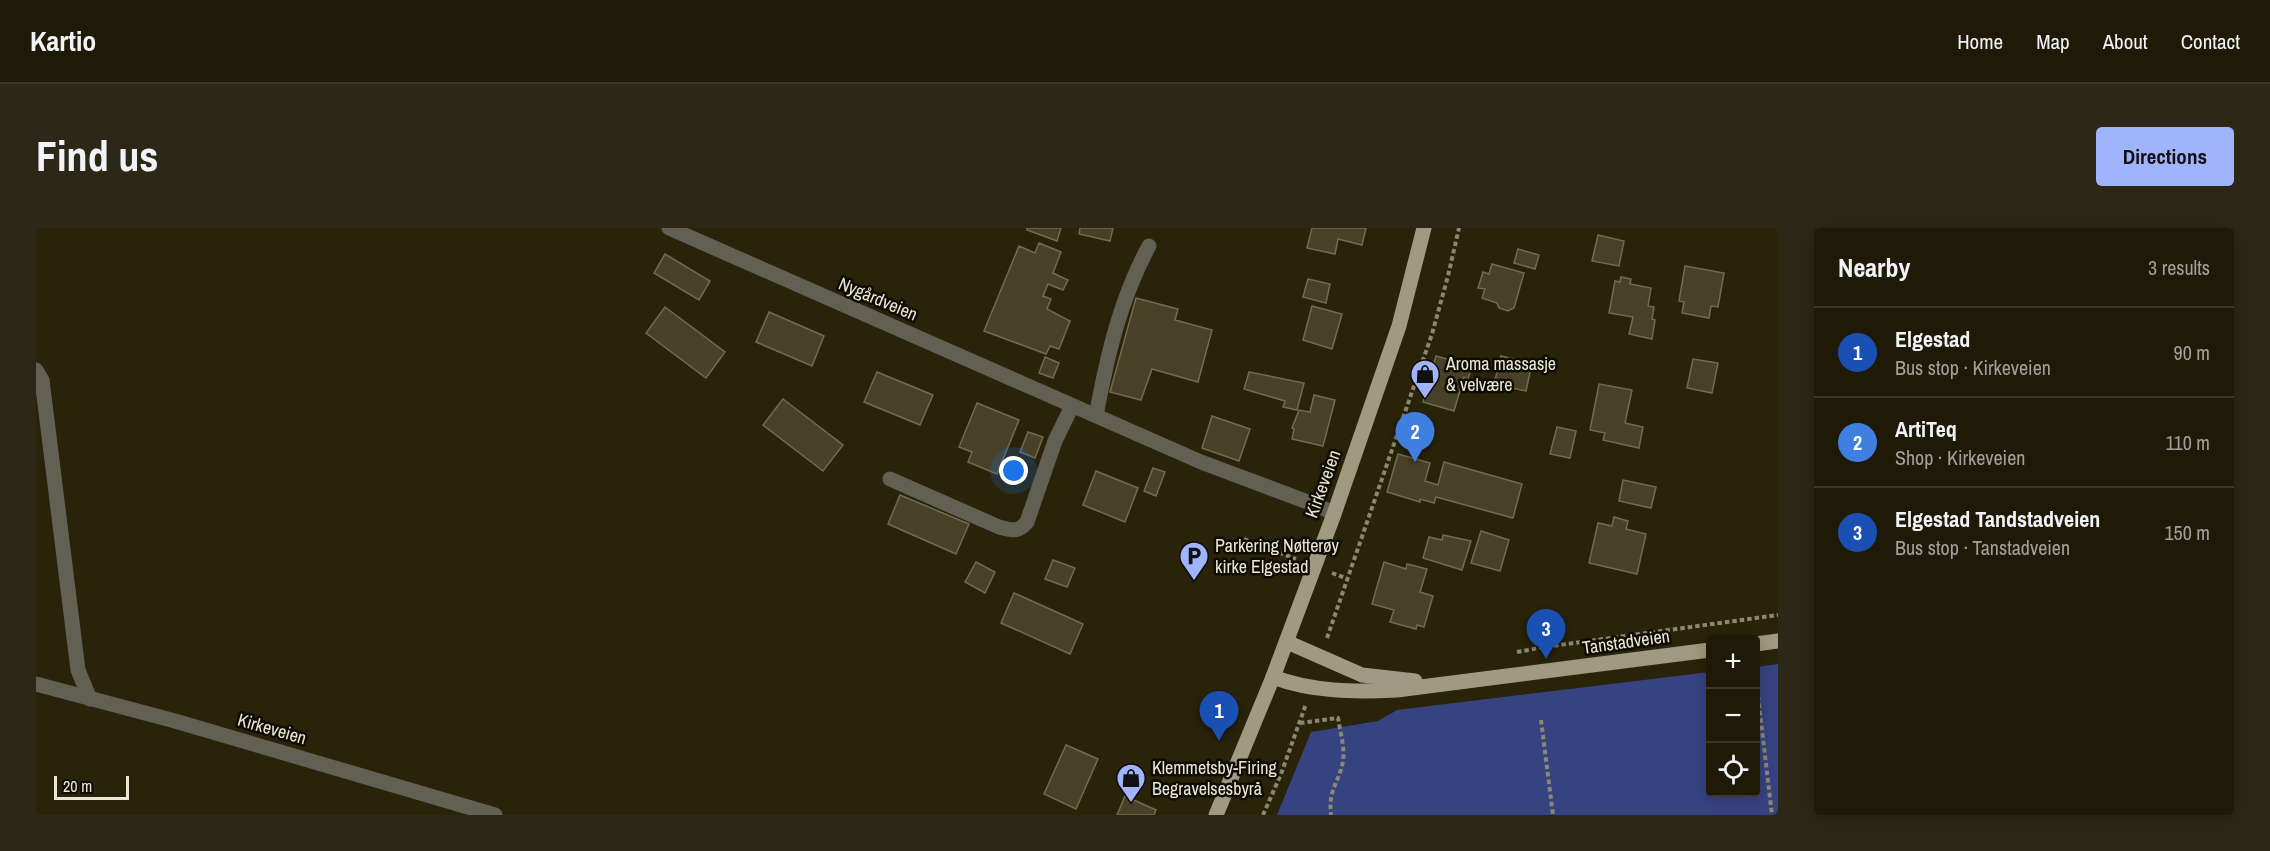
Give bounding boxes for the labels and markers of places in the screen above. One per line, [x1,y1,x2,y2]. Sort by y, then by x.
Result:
place label: Aroma massasje & velvære [1445,351,1556,397]
shop icon: Aroma massasje & velvære [1409,358,1441,400]
pin: 2 [1396,412,1434,462]
place label: Parkering Nøtterøy kirke Elgestad [1215,533,1339,579]
parking icon: Parkering Nøtterøy kirke Elgestad [1178,540,1210,582]
pin: 3 [1526,610,1566,659]
pin: 1 [1200,692,1238,741]
place label: Klemmetsby-Firing Begravelsesbyrå [1152,755,1277,801]
shop icon: Klemmetsby-Firing Begravelsesbyrå [1115,762,1147,804]

